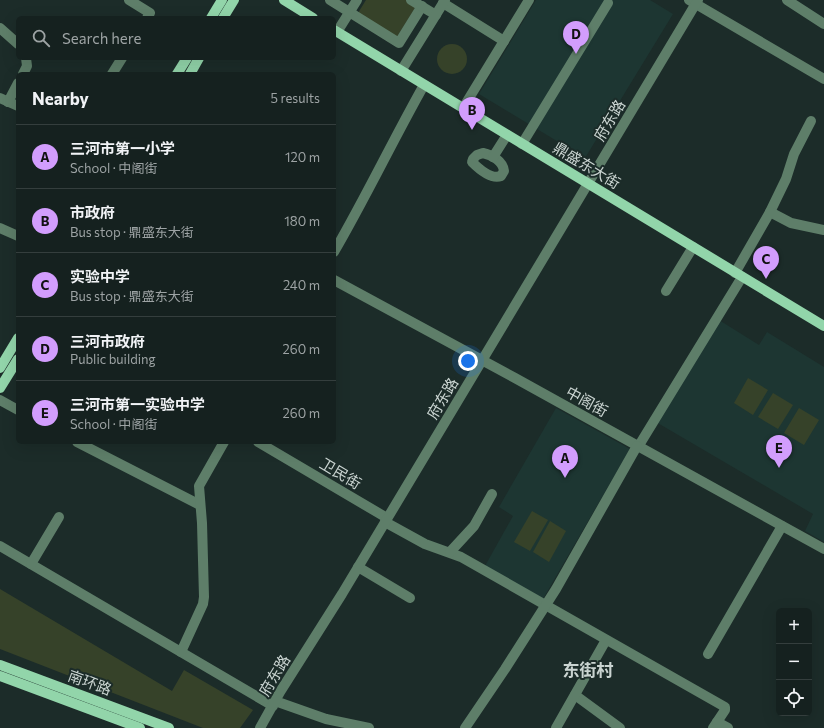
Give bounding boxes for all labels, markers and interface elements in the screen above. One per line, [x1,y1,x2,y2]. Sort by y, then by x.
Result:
search box [16,16,336,60]
pin: D [563,21,589,54]
icon: search [30,27,52,49]
text: Search here [62,29,141,47]
text: Nearby [32,88,89,109]
text: 5 results [270,90,320,106]
street label: 府东路 [590,96,628,144]
pin: B [459,97,485,130]
street label: 鼎盛东大街 [550,138,624,192]
text: 三河市第一小学 [70,139,175,157]
text: A [40,149,50,165]
text: 120 m [285,149,320,165]
text: School · 中阁街 [70,160,157,176]
text: 市政府 [70,203,115,221]
text: B [41,213,49,229]
text: 180 m [284,213,320,229]
text: Bus stop · 鼎盛东大街 [70,224,194,240]
pin: C [753,246,779,279]
text: 实验中学 [70,267,130,285]
text: C [41,277,49,293]
text: 240 m [283,277,320,293]
text: Bus stop · 鼎盛东大街 [70,288,194,304]
text: 三河市政府 [70,332,145,350]
text: D [40,341,50,357]
text: 260 m [283,341,320,357]
text: Public building [70,351,156,367]
your location [458,351,478,371]
street label: 府东路 [423,374,461,422]
street label: 中阁街 [563,382,611,420]
text: 三河市第一实验中学 [70,395,205,413]
text: E [41,405,49,421]
text: 260 m [283,405,320,421]
text: School · 中阁街 [70,416,157,432]
pin: E [766,435,792,468]
pin: A [552,445,578,478]
street label: 卫民街 [317,454,365,492]
map controls [776,608,812,716]
button: + [776,608,812,644]
button: − [776,644,812,680]
street label: 府东路 [255,651,293,699]
district label: 东街村 [563,659,614,680]
street label: 南环路 [66,666,114,698]
button: locate [776,680,812,716]

